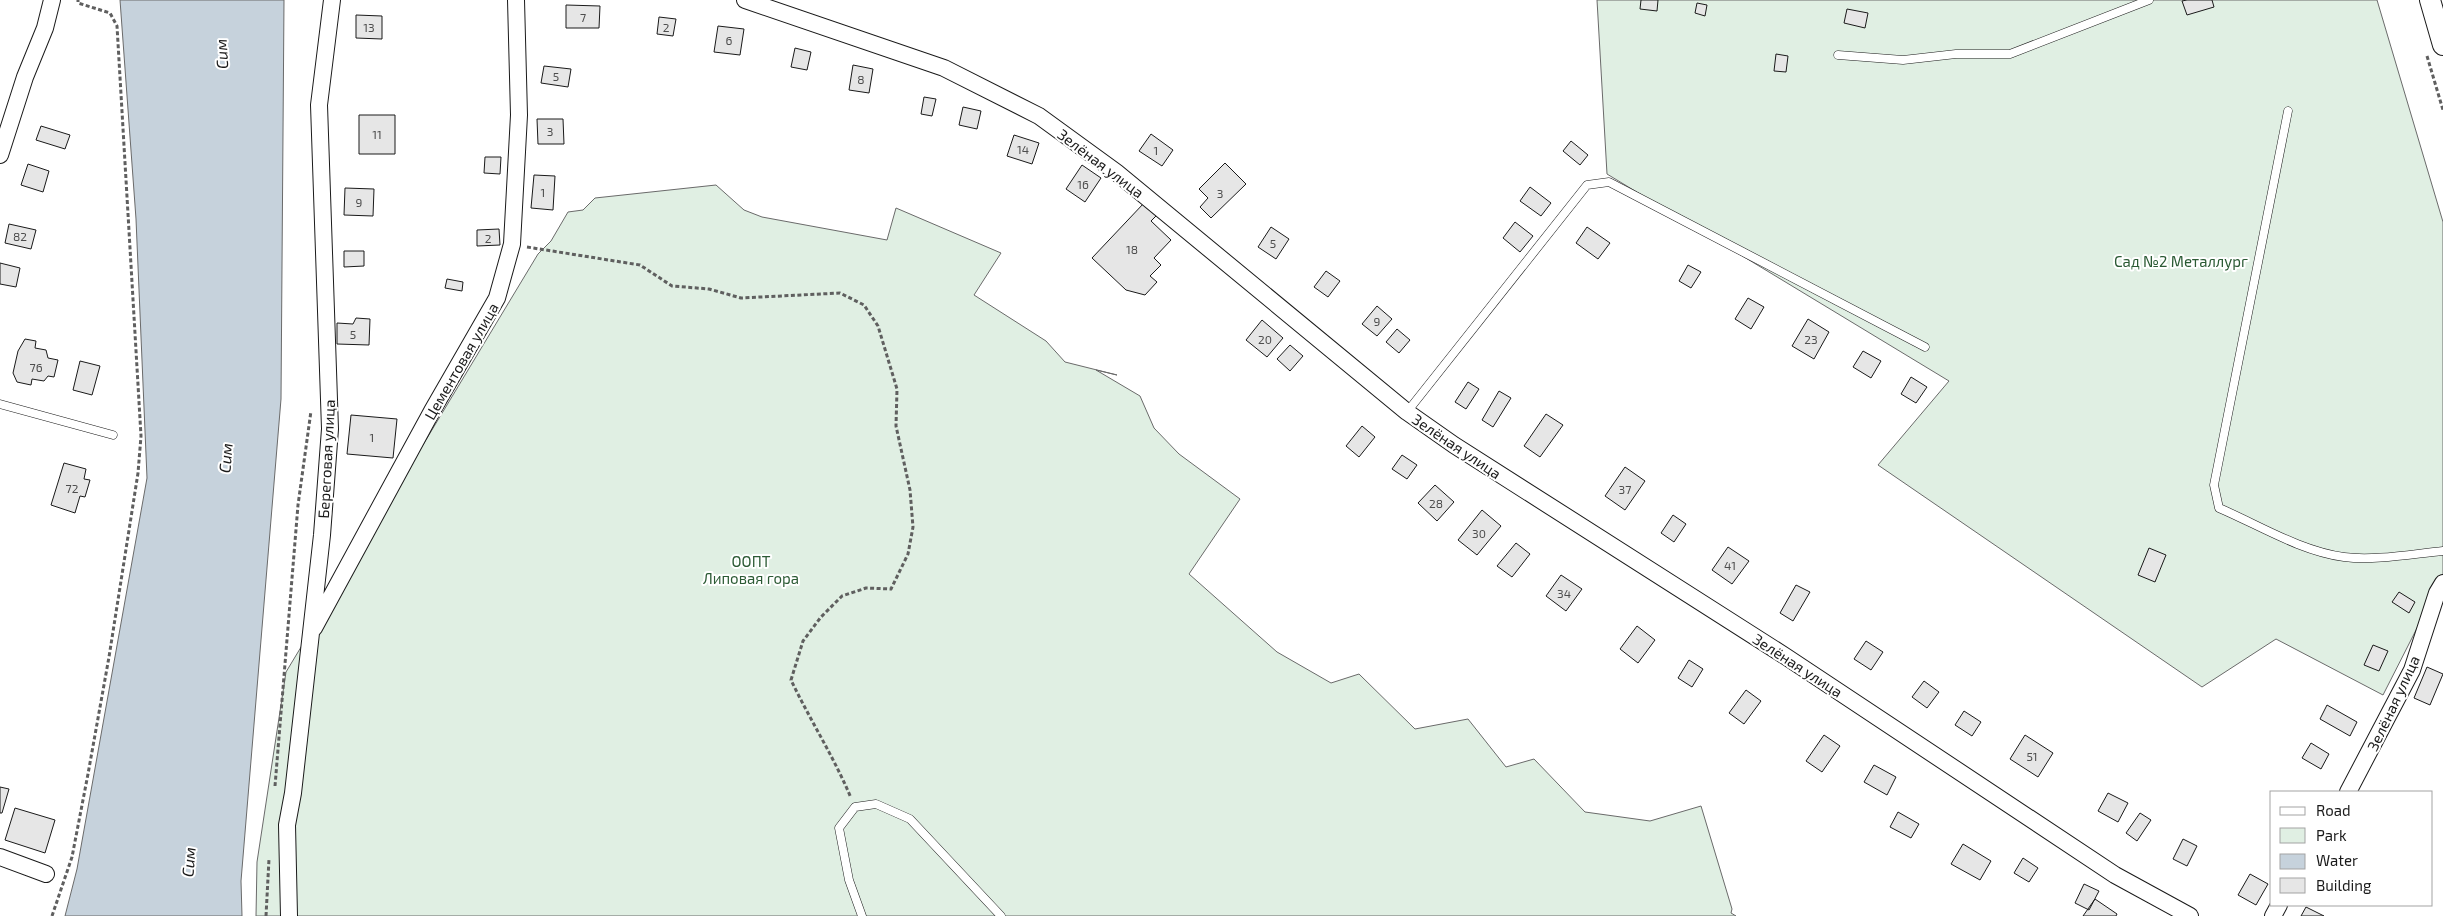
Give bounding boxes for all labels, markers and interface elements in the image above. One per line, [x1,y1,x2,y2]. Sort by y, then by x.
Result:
house number: 7 [580,10,586,24]
house number: 13 [363,20,375,34]
house number: 2 [663,20,670,34]
house number: 6 [726,33,733,47]
water label: Сим [211,38,231,70]
house number: 5 [553,69,559,83]
house number: 8 [857,72,865,86]
house number: 3 [547,124,553,138]
street label: Зелёная улица [1054,125,1148,202]
house number: 11 [372,127,382,141]
house number: 14 [1017,142,1029,156]
house number: 1 [1154,143,1158,157]
house number: 16 [1077,177,1089,191]
house number: 1 [541,185,545,199]
house number: 3 [1217,186,1223,200]
house number: 9 [356,195,363,209]
house number: 82 [13,229,27,243]
house number: 2 [485,231,492,245]
house number: 5 [1270,236,1276,250]
house number: 18 [1126,242,1138,256]
park label: Сад №2 Металлург [2114,252,2248,271]
street label: Цементовая улица [420,299,503,423]
house number: 9 [1374,314,1381,328]
house number: 5 [350,327,356,341]
house number: 20 [1258,332,1272,346]
house number: 23 [1804,332,1818,346]
house number: 76 [29,360,43,374]
street label: Береговая улица [314,399,339,519]
street label: Зелёная улица [1409,410,1505,483]
house number: 1 [370,430,374,444]
water label: Сим [214,442,236,474]
house number: 72 [66,481,79,495]
house number: 37 [1619,482,1631,496]
house number: 28 [1429,496,1443,510]
house number: 30 [1472,526,1486,540]
park label: ООПТ Липовая гора [703,552,799,587]
house number: 41 [1724,558,1736,572]
house number: 34 [1557,586,1571,600]
street label: Зелёная улица [1749,629,1846,702]
street label: Зелёная улица [2363,652,2424,754]
house number: 51 [2026,749,2038,763]
legend [2270,791,2433,906]
text: Road [2316,801,2351,819]
text: Park [2316,826,2347,844]
water label: Сим [177,846,199,878]
text: Water [2316,851,2358,869]
text: Building [2316,876,2372,894]

